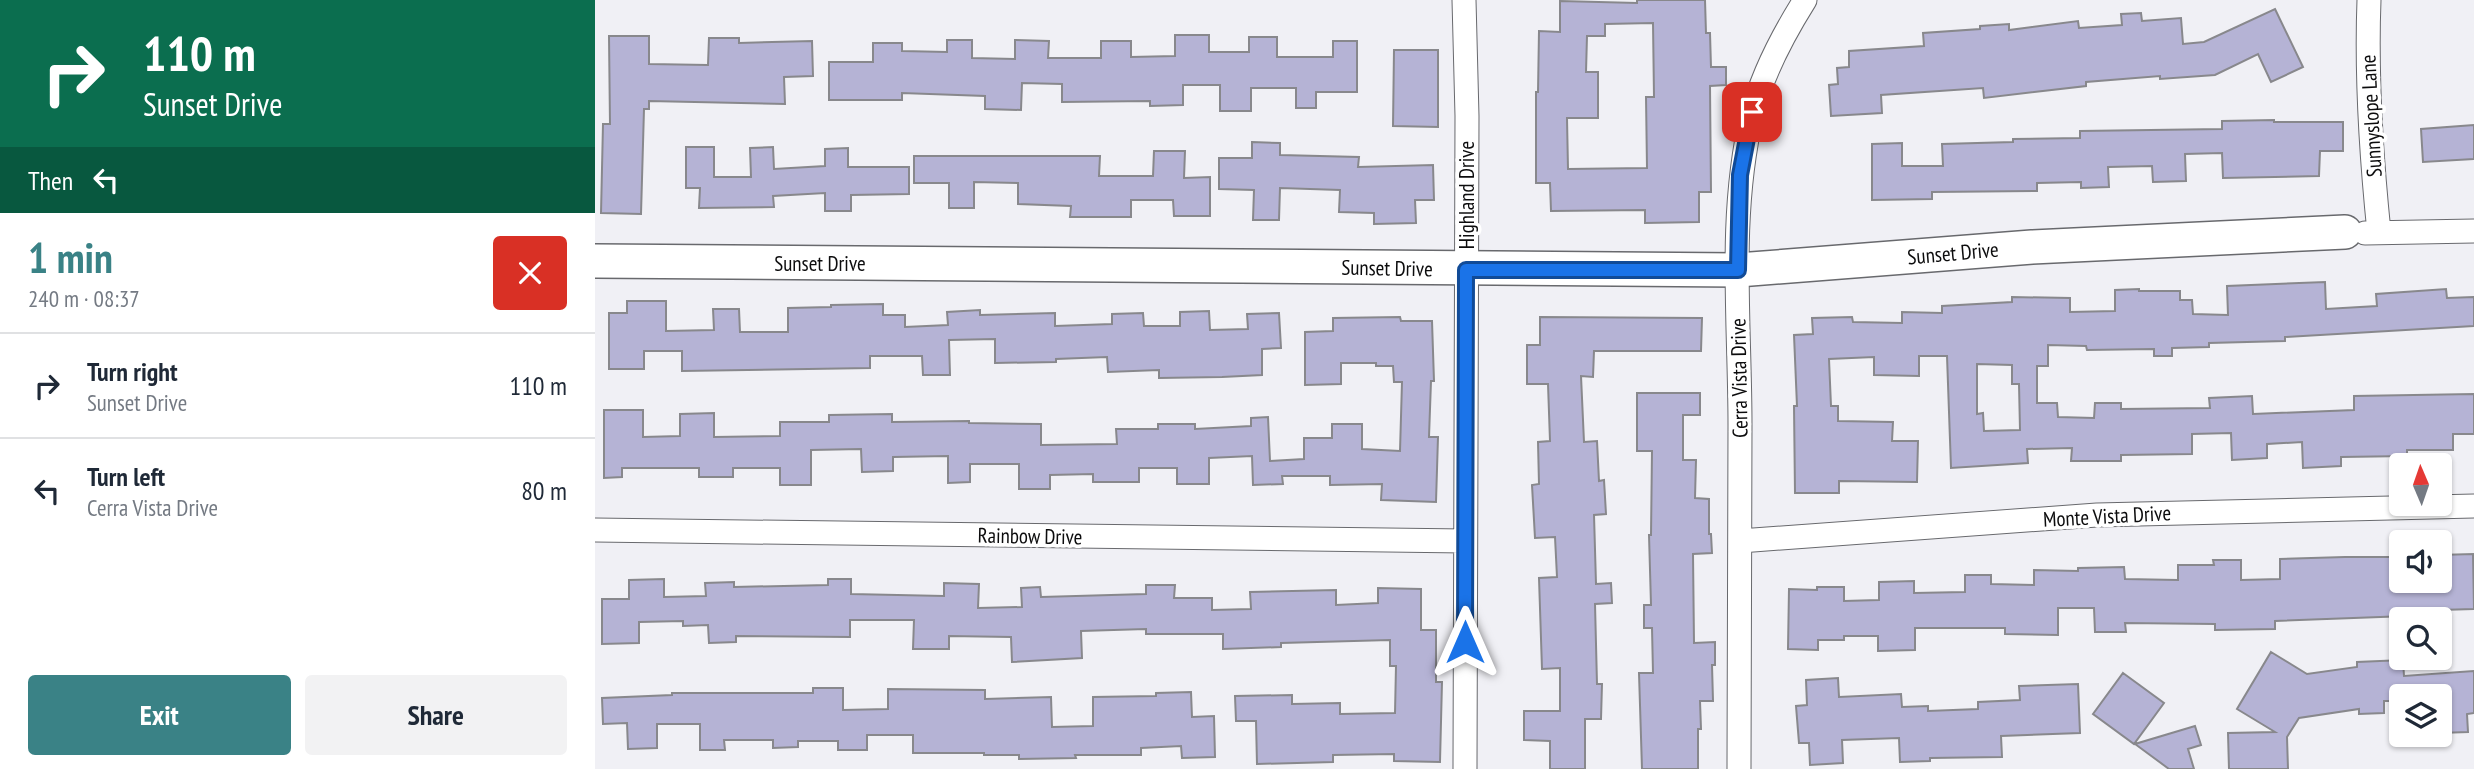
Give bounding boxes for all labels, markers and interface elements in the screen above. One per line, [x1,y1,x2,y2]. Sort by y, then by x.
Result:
text: 110 m [143,21,256,85]
icon: right [28,28,119,119]
street label: Sunnyslope Lane [2354,54,2388,178]
pin [1722,82,1782,142]
text: Sunset Drive [143,83,282,125]
icon: arrive [1733,93,1771,131]
street label: Highland Drive [1453,141,1480,249]
icon: left [87,161,125,199]
text: Then [28,164,73,197]
text: 1 min [28,230,113,285]
button: close [493,236,567,310]
street label: Sunset Drive [1906,236,2000,270]
street label: Sunset Drive [774,250,866,277]
street label: Sunset Drive [1341,254,1433,282]
text: 240 m · 08:37 [28,284,140,313]
street label: Cerra Vista Drive [1724,318,1754,438]
text: Turn right [87,355,178,388]
icon: right [28,367,66,405]
text: 110 m [509,369,567,402]
text: Sunset Drive [87,388,187,417]
north arrow [2389,453,2452,516]
map controls [2389,453,2452,747]
text: Turn left [87,460,165,493]
icon: left [28,472,66,510]
text: 80 m [521,474,567,507]
text: Cerra Vista Drive [87,493,218,522]
street label: Monte Vista Drive [2042,499,2172,533]
street label: Rainbow Drive [977,522,1083,550]
button: sound [2389,530,2452,593]
position arrow [1428,605,1502,679]
button: search [2389,607,2452,670]
button: Exit [28,675,291,755]
button: Share [305,675,567,755]
button: layers [2389,684,2452,747]

